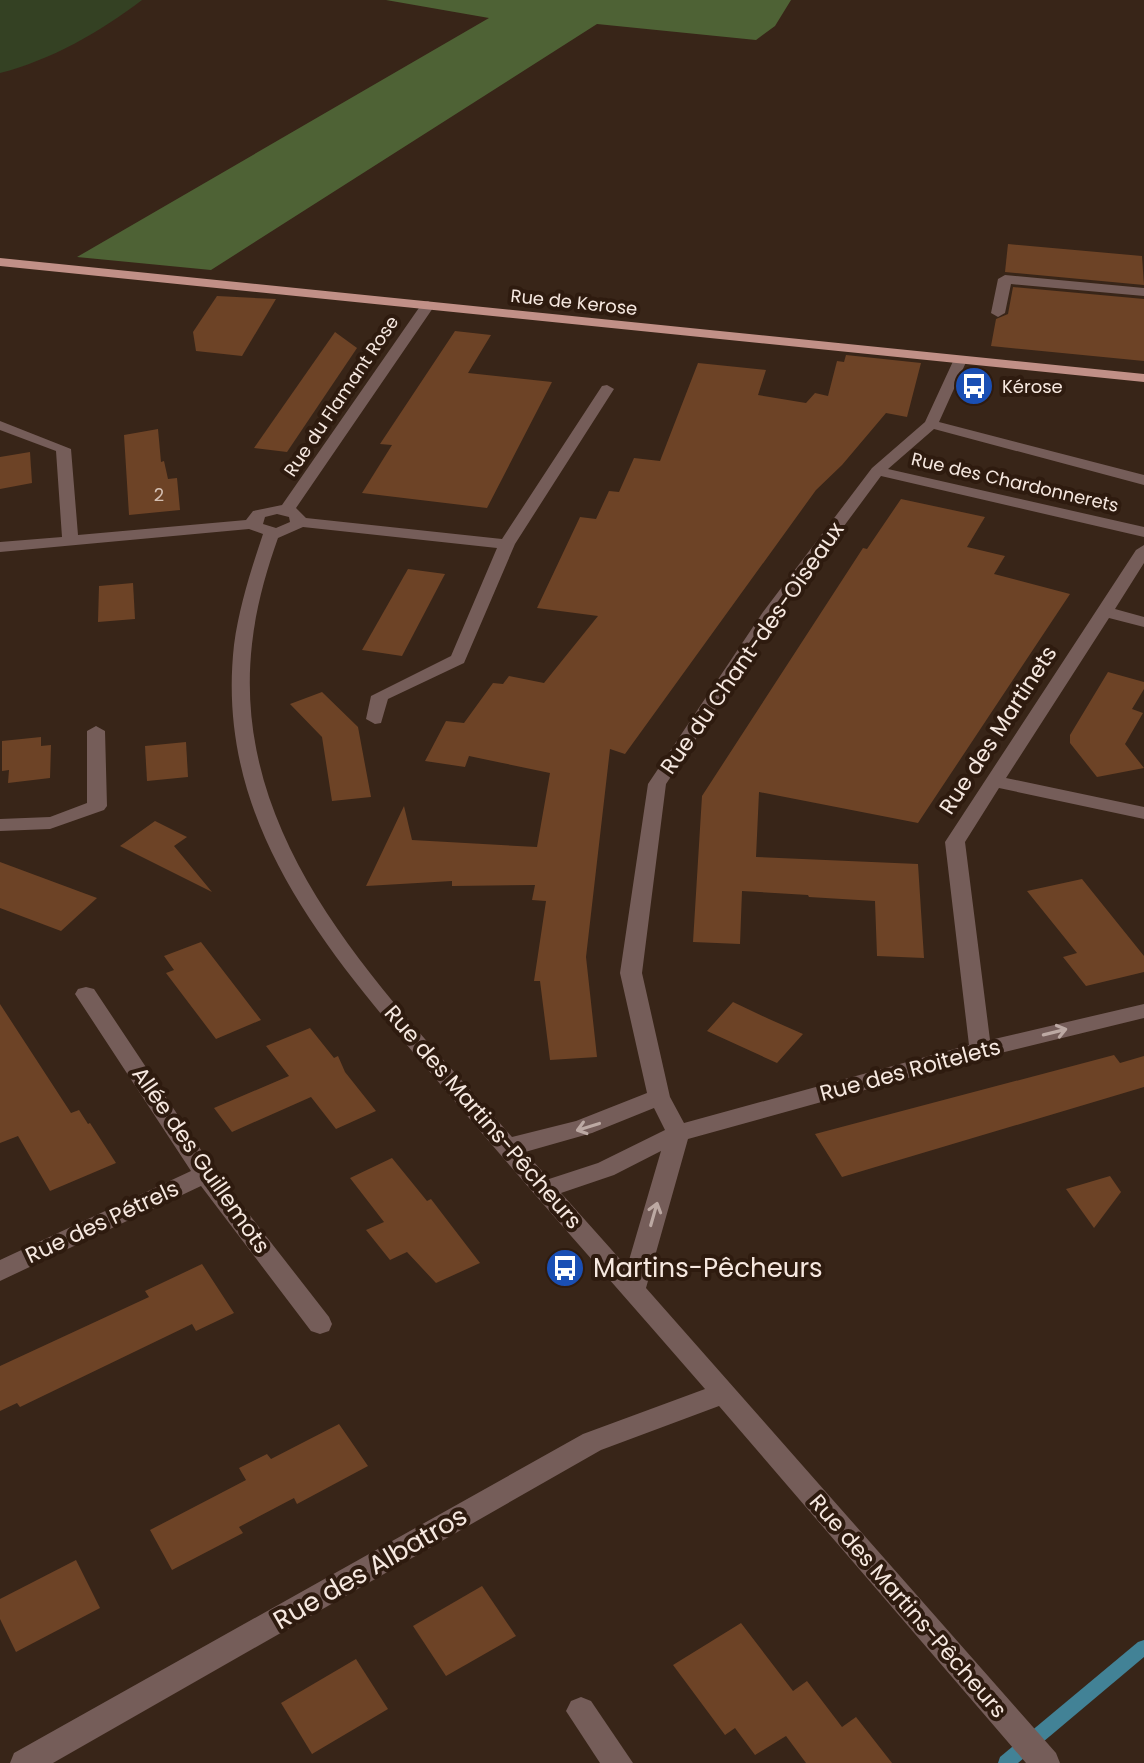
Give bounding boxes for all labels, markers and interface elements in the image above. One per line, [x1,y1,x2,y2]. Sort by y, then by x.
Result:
street label: Rue de Kerose [509,283,639,321]
street label: Rue du Flamant Rose [278,311,404,481]
bus stop icon: Kérose [953,365,995,407]
place label: Kérose [1002,374,1063,399]
street label: Rue des Chardonnerets [909,446,1121,518]
house number: 2 [154,482,164,507]
street label: Rue du Chant-des-Oiseaux [653,515,851,780]
street label: Rue des Martinets [932,640,1064,820]
street label: Rue des Martins-Pêcheurs [377,998,589,1236]
one-way arrow [1042,1024,1068,1039]
street label: Rue des Roitelets [816,1031,1004,1109]
street label: Allée des Guillemots [125,1060,277,1260]
one-way arrow [575,1120,601,1135]
street label: Rue des Pétrels [20,1173,184,1271]
one-way arrow [648,1202,663,1228]
bus stop icon: Martins-Pêcheurs [544,1247,586,1289]
place label: Martins-Pêcheurs [593,1250,823,1286]
street label: Rue des Martins-Pêcheurs [802,1487,1014,1725]
street label: Rue des Albatros [267,1498,473,1638]

